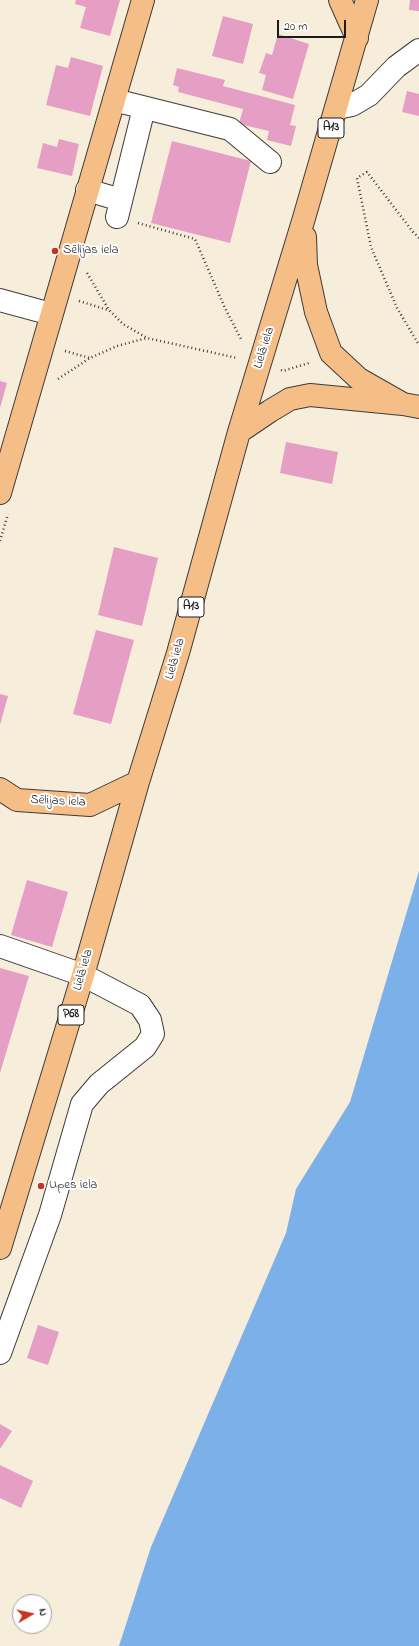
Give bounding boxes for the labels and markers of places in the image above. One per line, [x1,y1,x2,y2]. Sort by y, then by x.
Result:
place label: Sēlijas iela [63,243,119,259]
marker: Sēlijas iela [50,246,60,256]
place label: Upes iela [49,1178,97,1194]
marker: Upes iela [36,1181,46,1191]

